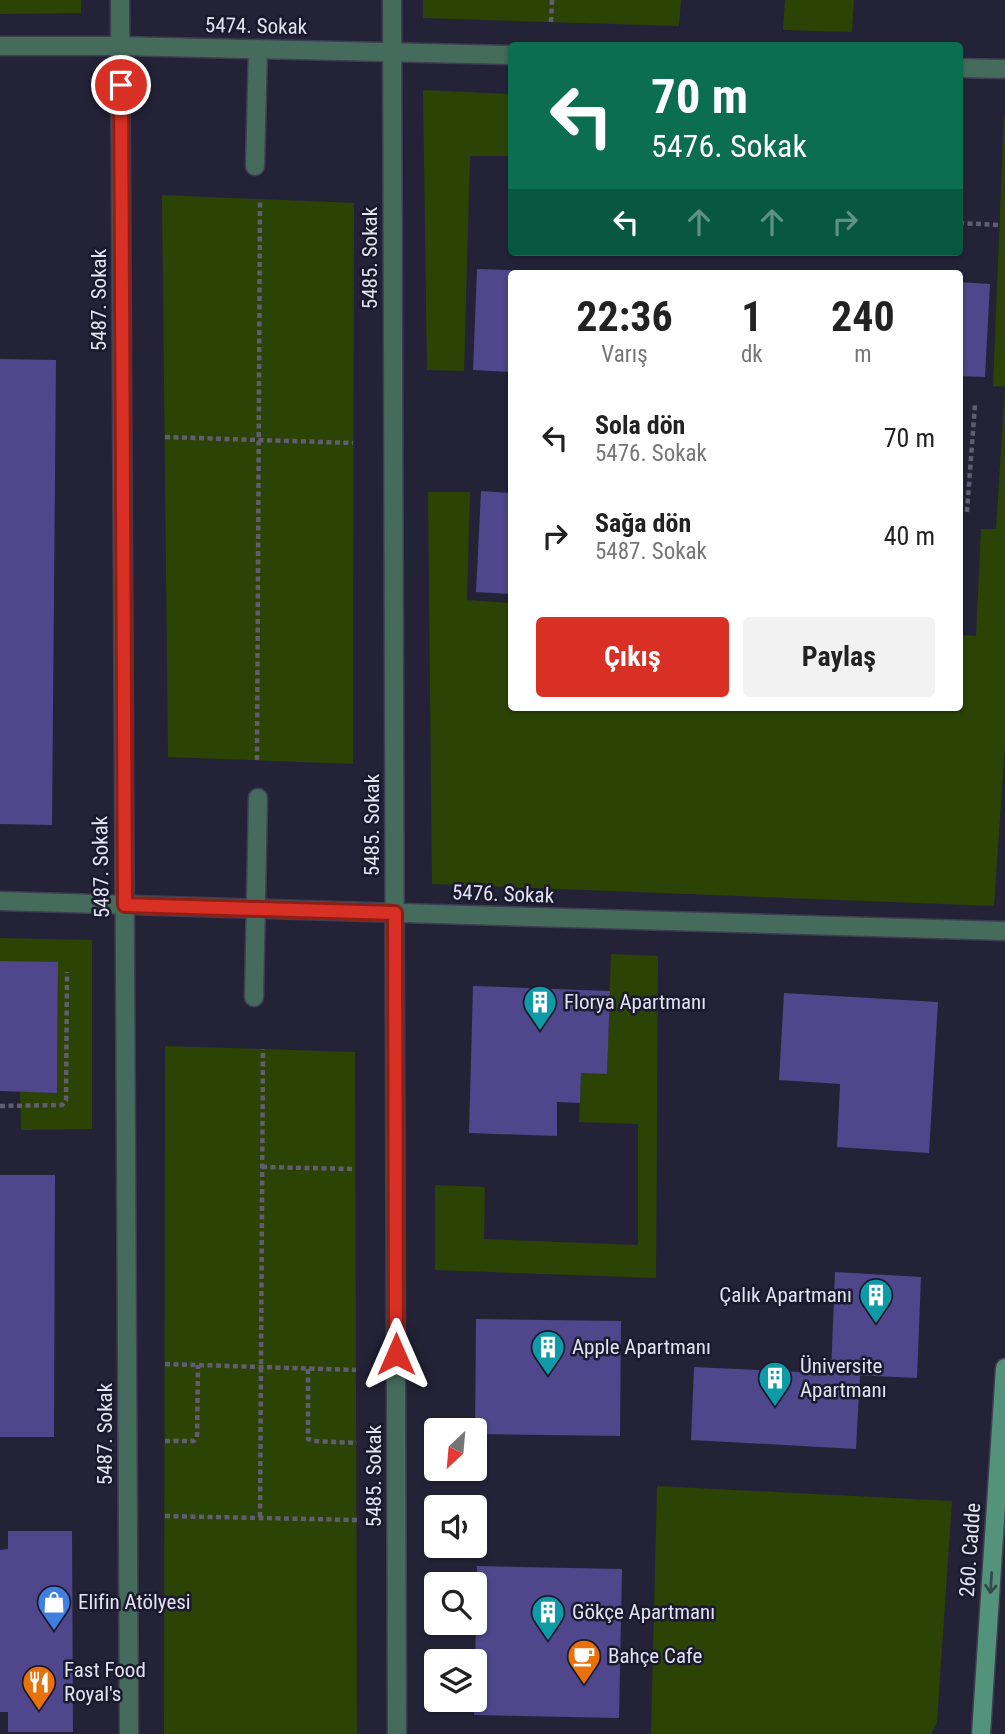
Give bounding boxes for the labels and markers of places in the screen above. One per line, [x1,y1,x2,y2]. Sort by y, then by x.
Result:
pin [91,55,151,115]
building icon: Florya Apartmanı [521,983,559,1032]
place label: Florya Apartmanı [564,990,706,1014]
building icon: Çalık Apartmanı [857,1276,895,1325]
place label: Çalık Apartmanı [719,1283,852,1307]
building icon: Apple Apartmanı [529,1328,567,1377]
place label: Apple Apartmanı [572,1335,711,1359]
place label: Üniversite Apartmanı [800,1354,887,1402]
building icon: Üniversite Apartmanı [756,1359,794,1408]
shop icon: Elifin Atölyesi [35,1583,73,1632]
place label: Elifin Atölyesi [78,1590,191,1614]
building icon: Gökçe Apartmanı [529,1593,567,1642]
place label: Gökçe Apartmanı [572,1600,715,1624]
cafe icon: Bahçe Cafe [565,1637,603,1686]
place label: Bahçe Cafe [608,1644,702,1668]
place label: Fast Food Royal's [64,1658,146,1706]
restaurant icon: Fast Food Royal's [20,1663,58,1712]

